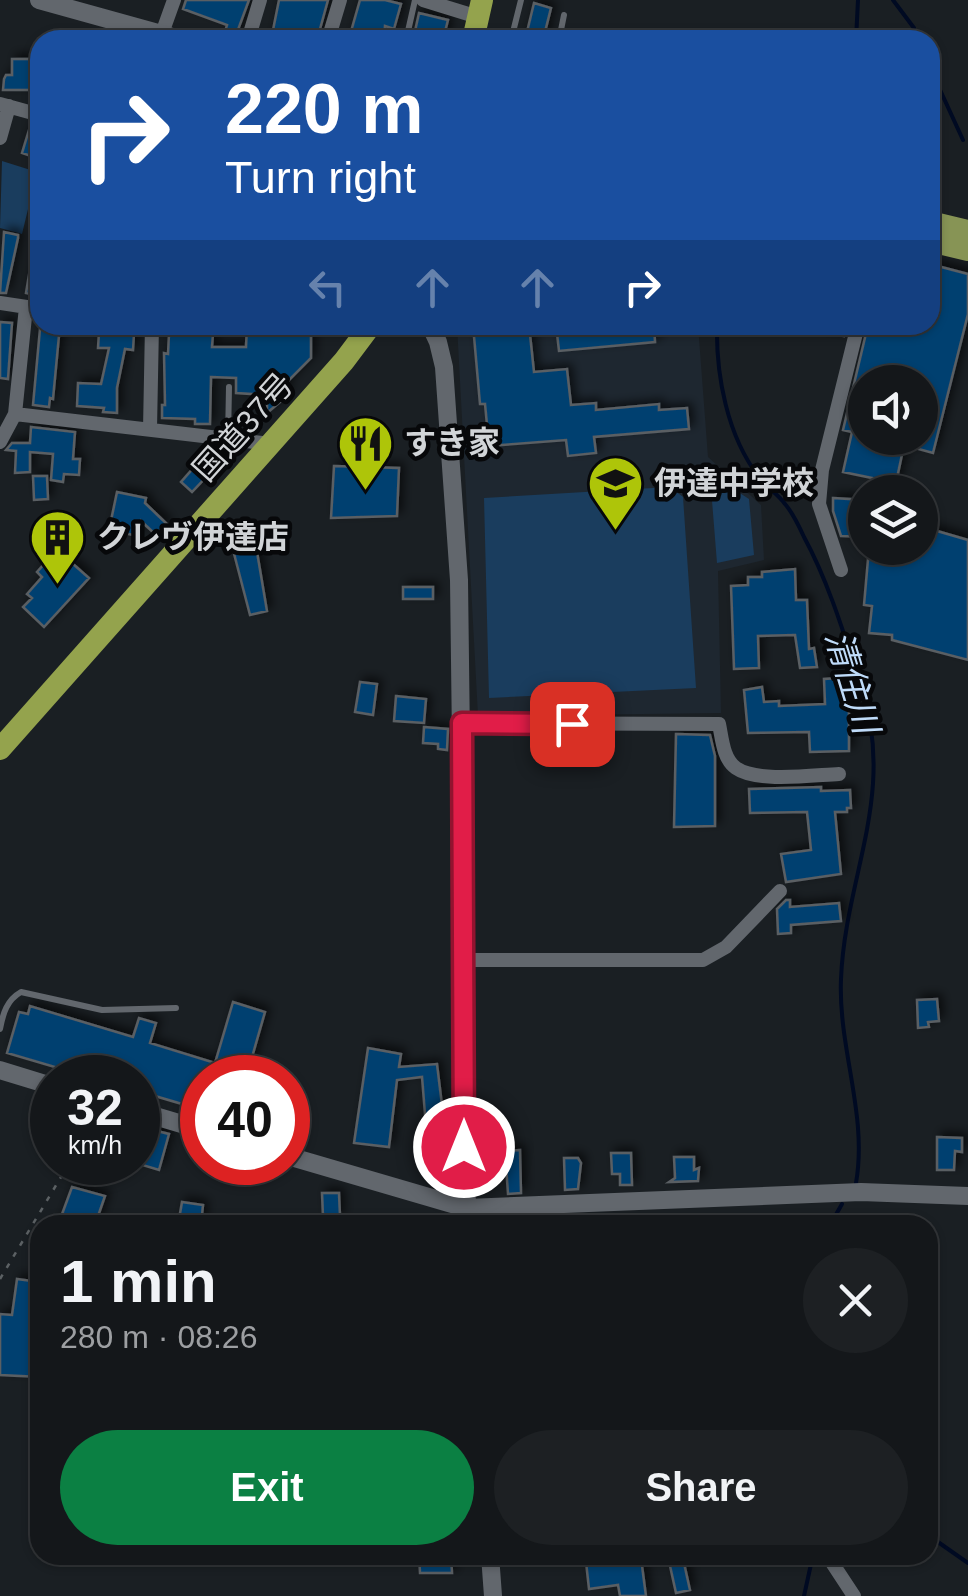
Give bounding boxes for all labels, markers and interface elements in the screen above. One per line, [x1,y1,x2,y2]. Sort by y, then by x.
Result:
icon: right [60,70,190,200]
text: 220 m [225,70,423,148]
text: Turn right [225,152,416,203]
icon: left [300,260,355,315]
icon: ahead [405,260,460,315]
icon: ahead [510,260,565,315]
icon: right [615,260,670,315]
map controls [848,365,938,565]
button: sound [848,365,938,455]
street label: 国道37号 [186,366,300,488]
restaurant icon: すき家 [335,413,395,492]
place label: すき家 [404,425,500,461]
school or university icon: 伊達中学校 [585,453,645,532]
place label: 伊達中学校 [654,465,814,501]
button: layers [848,475,938,565]
building icon: クレヴ伊達店 [28,507,88,586]
place label: クレヴ伊達店 [97,519,289,555]
water label: 清住川 [818,626,888,742]
pin [530,682,615,767]
icon: arrive [545,697,600,752]
speed limit sign: 40 [180,1055,310,1185]
text: 32 [67,1080,123,1136]
position arrow [412,1095,516,1199]
text: km/h [68,1131,122,1159]
text: 1 min [60,1248,217,1315]
button: close [803,1248,908,1353]
text: 280 m · 08:26 [60,1319,257,1355]
button: Exit [60,1430,474,1545]
button: Share [494,1430,908,1545]

